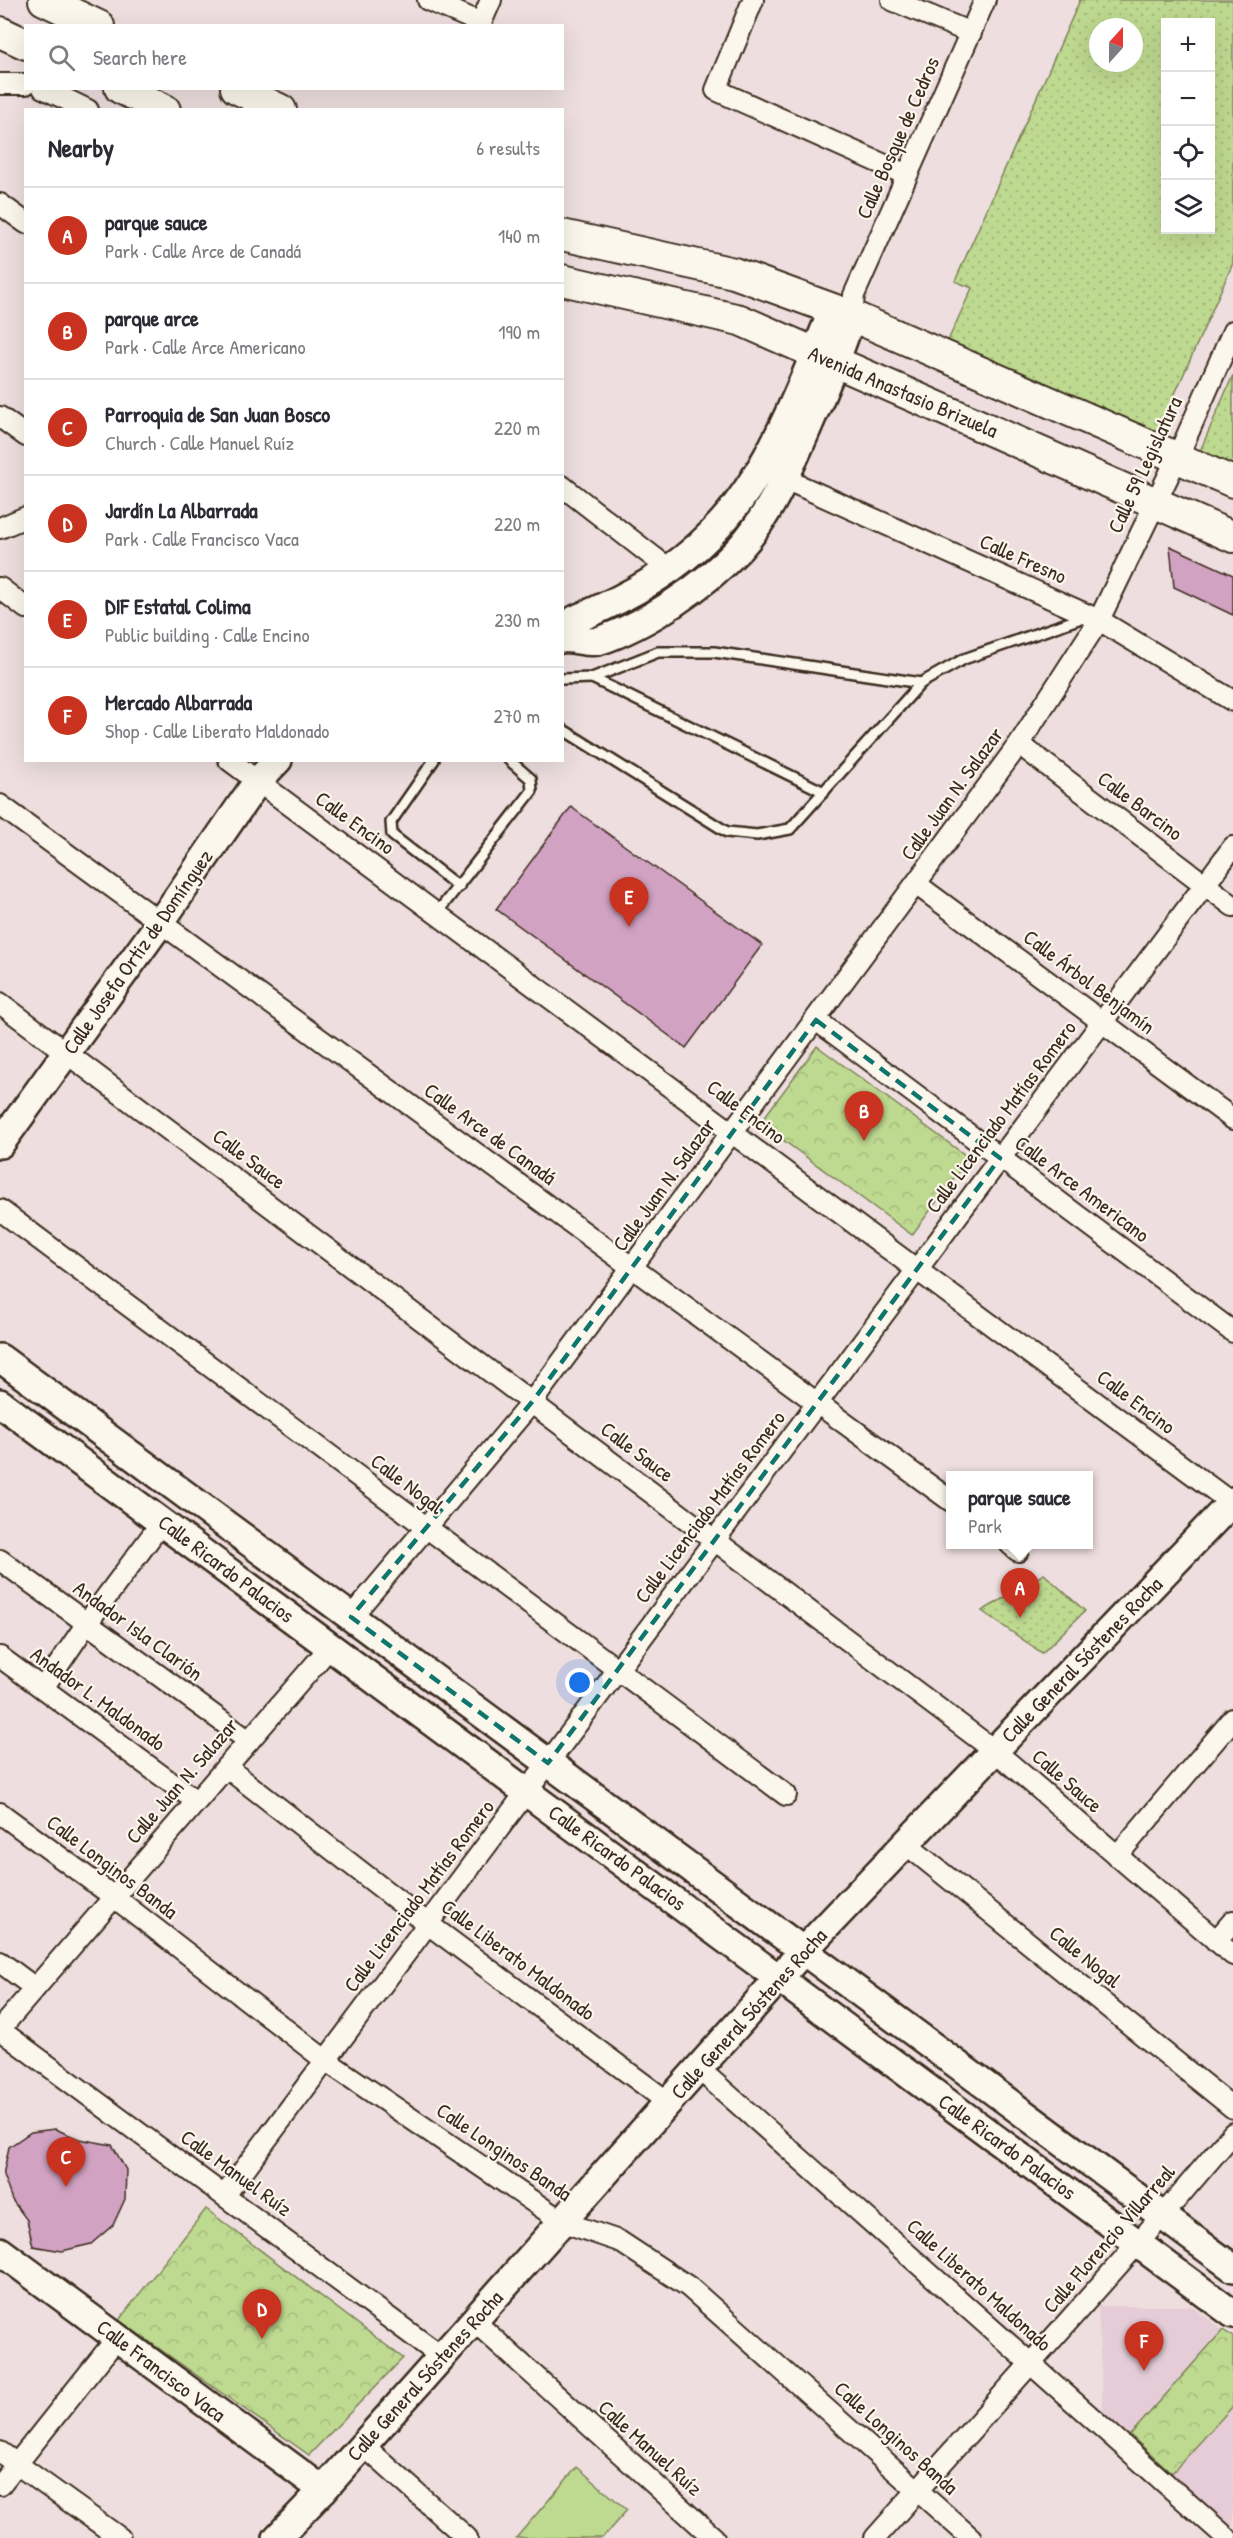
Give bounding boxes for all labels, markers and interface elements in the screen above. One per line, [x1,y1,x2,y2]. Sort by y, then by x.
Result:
north arrow [1089,18,1143,72]
map controls [1161,18,1215,234]
button: + [1161,18,1215,72]
search box [24,24,564,90]
icon: search [45,41,78,74]
text: Search here [93,42,187,72]
street label: Calle Bosque de Cedros [849,52,946,223]
button: − [1161,72,1215,126]
button: locate [1161,126,1215,180]
text: Nearby [48,130,114,165]
text: 6 results [476,134,540,161]
button: layers [1161,180,1215,234]
text: parque sauce [105,207,208,237]
text: A [63,222,72,249]
text: 140 m [498,222,540,249]
text: Park · Calle Arce de Canadá [105,237,301,264]
text: parque arce [105,303,199,333]
text: B [62,318,73,345]
text: 190 m [498,318,540,345]
text: Park · Calle Arce Americano [105,333,306,360]
street label: Avenida Anastasio Brizuela [804,339,1002,445]
street label: Calle 59 Legislatura [1100,392,1189,538]
text: Parroquia de San Juan Bosco [105,399,330,429]
text: C [62,414,73,441]
text: 220 m [494,414,540,441]
text: Church · Calle Manuel Ruíz [105,429,294,456]
text: Jardín La Albarrada [105,495,258,525]
text: D [63,510,72,537]
text: 220 m [494,510,540,537]
text: Park · Calle Francisco Vaca [105,525,299,552]
street label: Calle Fresno [975,527,1071,591]
text: DIF Estatal Colima [105,591,251,621]
text: E [63,606,72,633]
text: 230 m [495,606,540,633]
text: Public building · Calle Encino [105,621,310,648]
text: Mercado Albarrada [105,687,252,717]
text: F [64,702,71,729]
text: 270 m [494,702,540,729]
text: Shop · Calle Liberato Maldonado [105,717,329,744]
street label: Calle Juan N. Salazar [893,721,1010,866]
street label: Calle Barcino [1092,764,1189,847]
street label: Calle Encino [310,784,401,861]
street label: Calle Josefa Ortiz de Domínguez [56,843,219,1060]
pin: E [610,878,648,927]
street label: Calle Árbol Benjamín [1017,922,1161,1041]
street label: Calle Licenciado Matías Romero [919,1015,1083,1219]
street label: Calle Encino [701,1072,792,1151]
street label: Calle Arce de Canadá [418,1076,562,1191]
pin: B [844,1092,884,1141]
street label: Calle Juan N. Salazar [605,1112,722,1257]
street label: Calle Sauce [207,1122,292,1196]
street label: Calle Arce Americano [1009,1128,1156,1249]
street label: Calle Encino [1091,1362,1182,1441]
street label: Calle Licenciado Matías Romero [628,1405,792,1609]
street label: Calle Sauce [595,1415,680,1489]
street label: Calle Nogal [365,1447,450,1521]
popup [946,1471,1093,1549]
text: parque sauce [968,1482,1071,1512]
street label: Calle Ricardo Palacios [152,1508,300,1629]
text: Park [968,1512,1002,1539]
pin: A [1000,1568,1040,1618]
street label: Calle General Sóstenes Rocha [995,1570,1169,1749]
street label: Andador Isla Clarión [68,1574,209,1687]
street label: Andador L. Maldonado [25,1640,172,1757]
your location [565,1668,594,1697]
street label: Calle Juan N. Salazar [119,1711,244,1850]
street label: Calle Sauce [1026,1742,1109,1819]
street label: Calle Licenciado Matías Romero [337,1794,501,1998]
street label: Calle Ricardo Palacios [543,1798,692,1917]
street label: Calle Longinos Banda [41,1808,184,1926]
street label: Calle Liberato Maldonado [435,1892,601,2027]
street label: Calle Nogal [1043,1919,1128,1995]
street label: Calle General Sóstenes Rocha [664,1922,833,2105]
street label: Calle Ricardo Palacios [933,2087,1082,2206]
street label: Calle Longinos Banda [431,2096,578,2208]
street label: Calle Manuel Ruíz [175,2122,298,2223]
pin: C [46,2138,86,2187]
street label: Calle Florencio Villarreal [1036,2158,1182,2319]
street label: Calle Liberato Maldonado [901,2212,1058,2358]
street label: Calle General Sóstenes Rocha [340,2284,509,2467]
pin: D [242,2290,282,2339]
street label: Calle Francisco Vaca [91,2313,232,2429]
pin: F [1124,2322,1164,2371]
street label: Calle Longinos Banda [828,2374,965,2501]
street label: Calle Manuel Ruíz [592,2393,709,2502]

